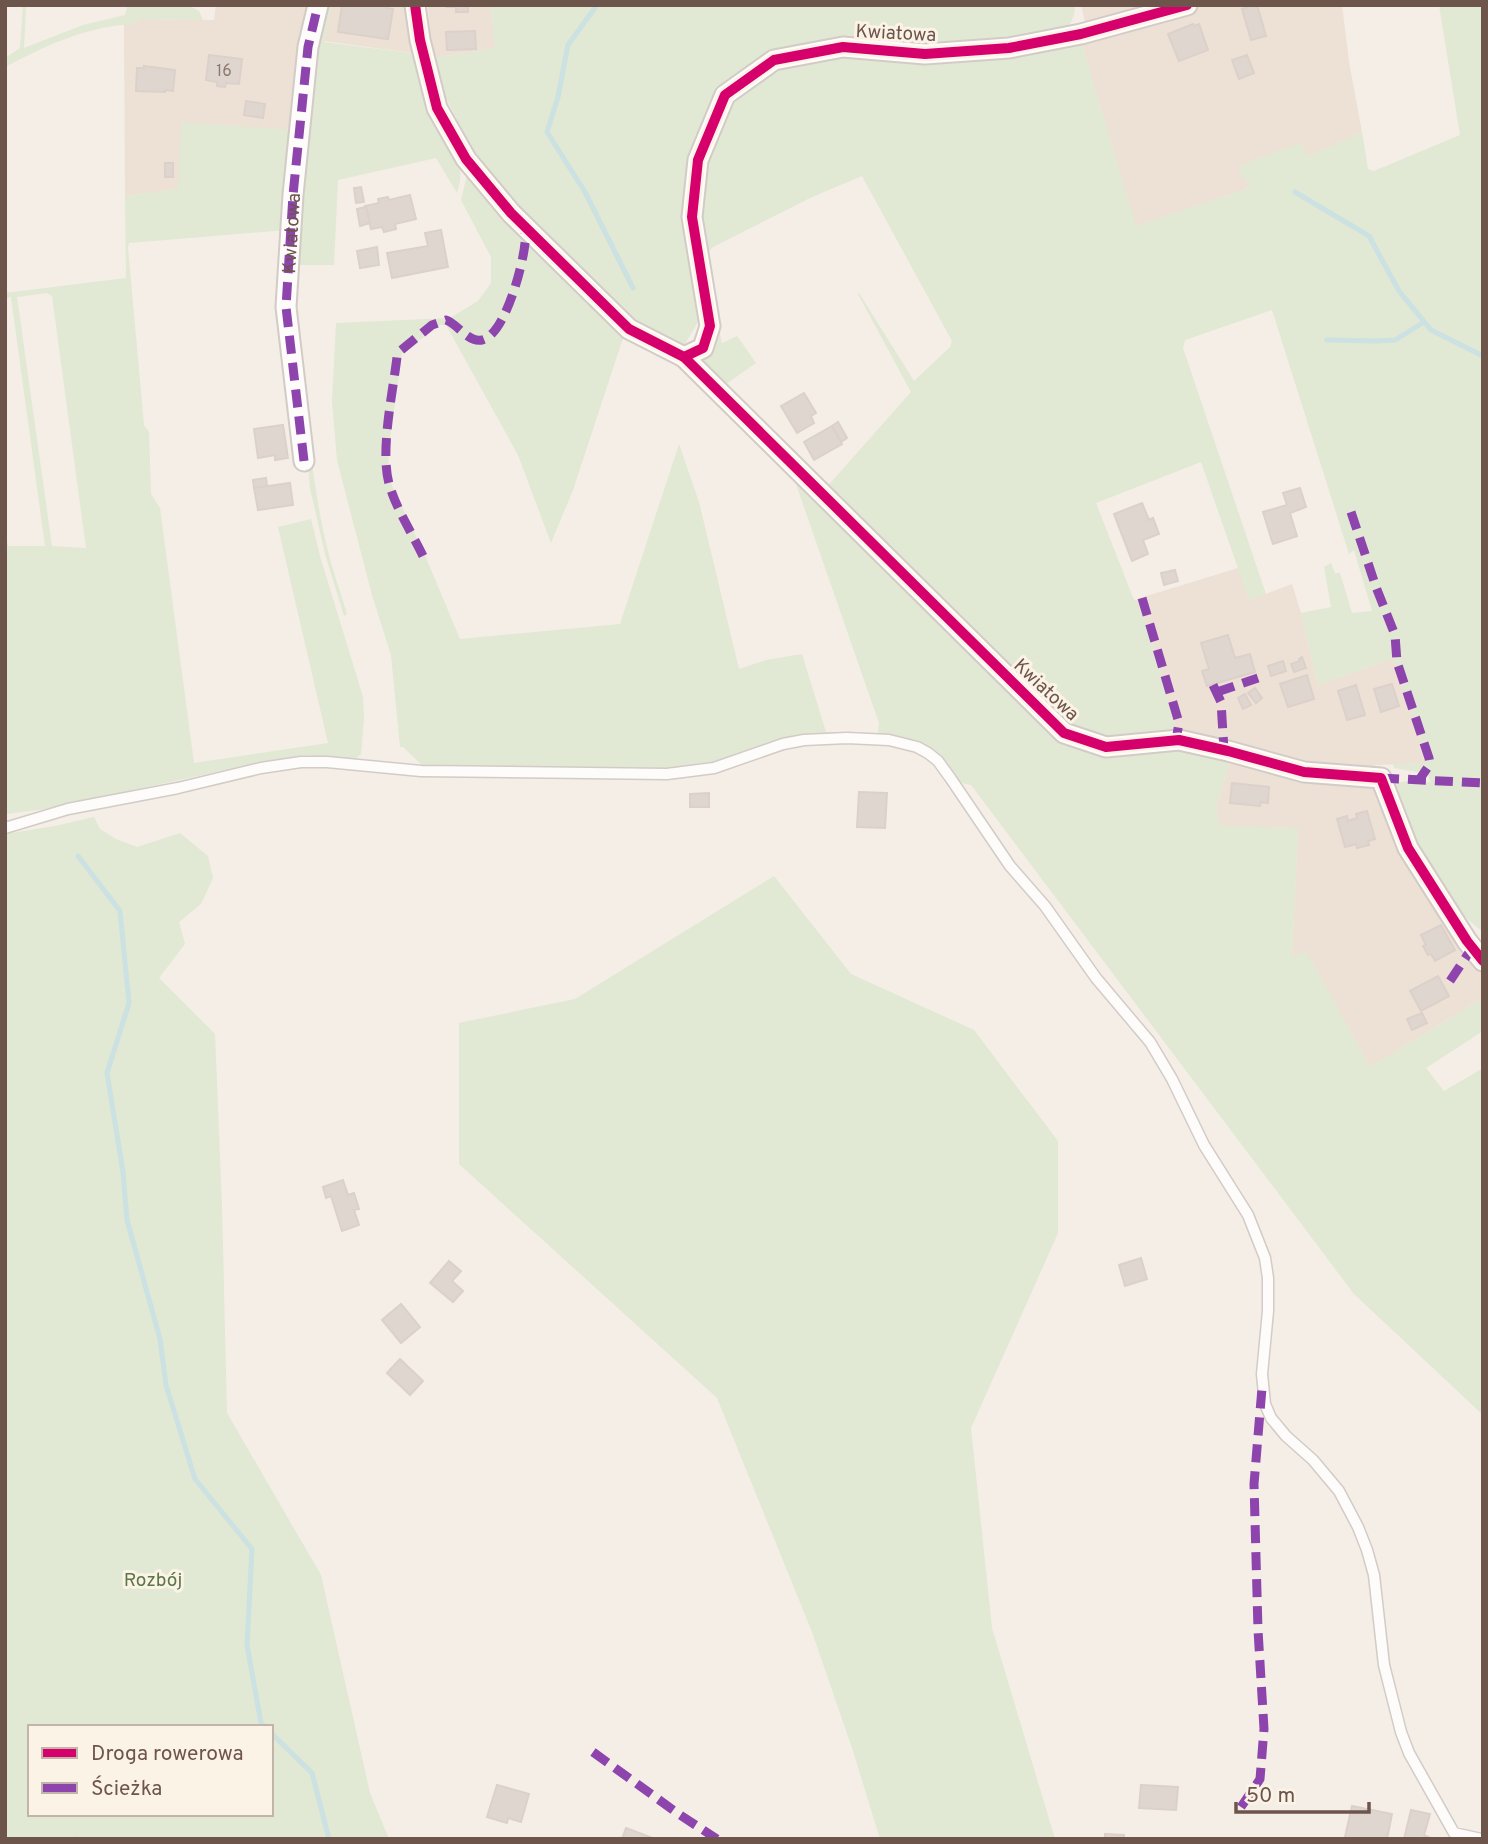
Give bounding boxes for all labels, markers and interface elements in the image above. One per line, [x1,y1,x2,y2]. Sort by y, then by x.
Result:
street label: Kwiatowa [855,20,937,48]
house number: 16 [216,62,232,82]
street label: Kwiatowa [278,192,307,274]
street label: Kwiatowa [1008,654,1083,727]
park label: Rozbój [124,1569,182,1593]
legend [28,1725,273,1816]
text: Droga rowerowa [91,1741,244,1768]
scale bar [1236,1770,1369,1814]
text: Ścieżka [91,1775,162,1803]
text: 50 m [1246,1783,1295,1810]

